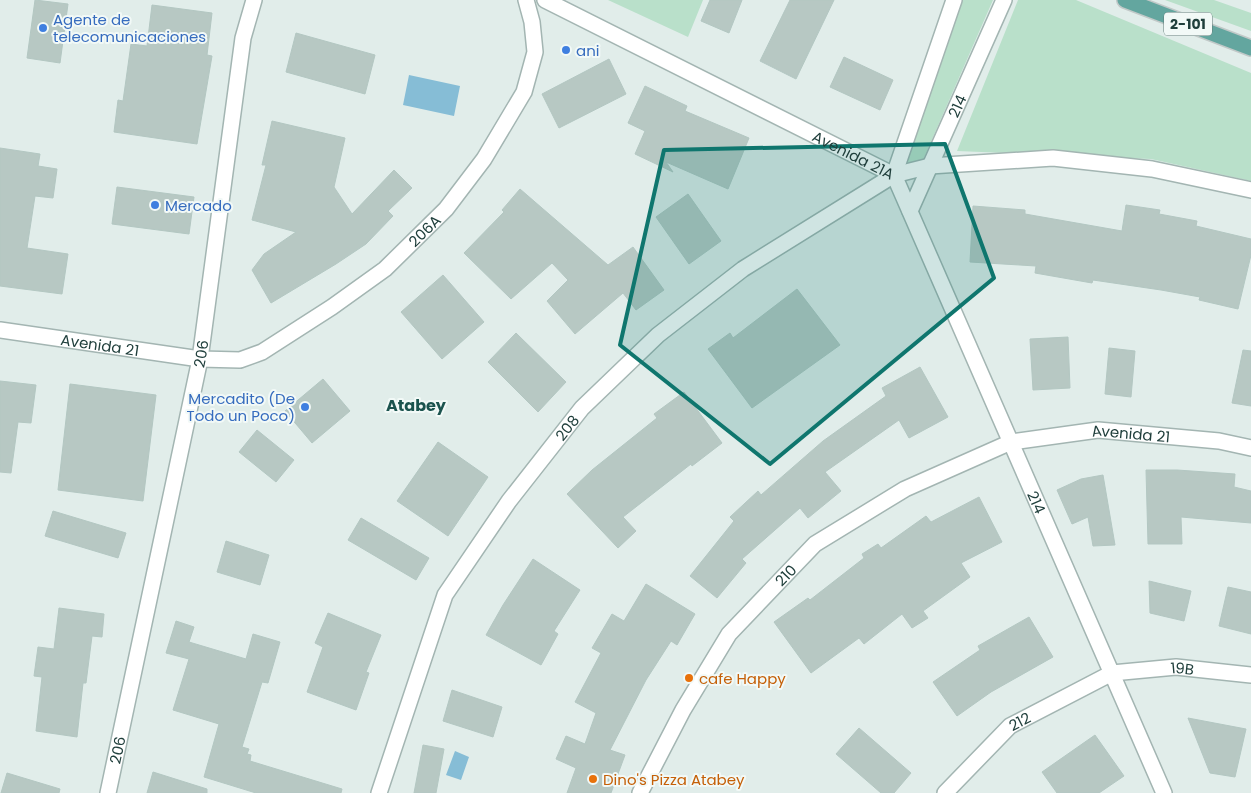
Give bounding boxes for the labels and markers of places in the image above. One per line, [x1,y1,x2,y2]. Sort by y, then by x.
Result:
place label: Agente de telecomunicaciones [53,9,206,47]
marker: Agente de telecomunicaciones [37,22,49,34]
place label: ani [576,40,599,61]
marker: ani [560,44,572,56]
place label: Mercado [165,195,232,216]
marker: Mercado [149,199,161,211]
place label: Mercadito (De Todo un Poco) [187,388,295,426]
marker: Mercadito (De Todo un Poco) [299,401,311,413]
place label: cafe Happy [699,668,786,689]
marker: cafe Happy [683,672,695,684]
place label: Dino's Pizza Atabey [603,769,745,790]
marker: Dino's Pizza Atabey [587,773,599,785]

